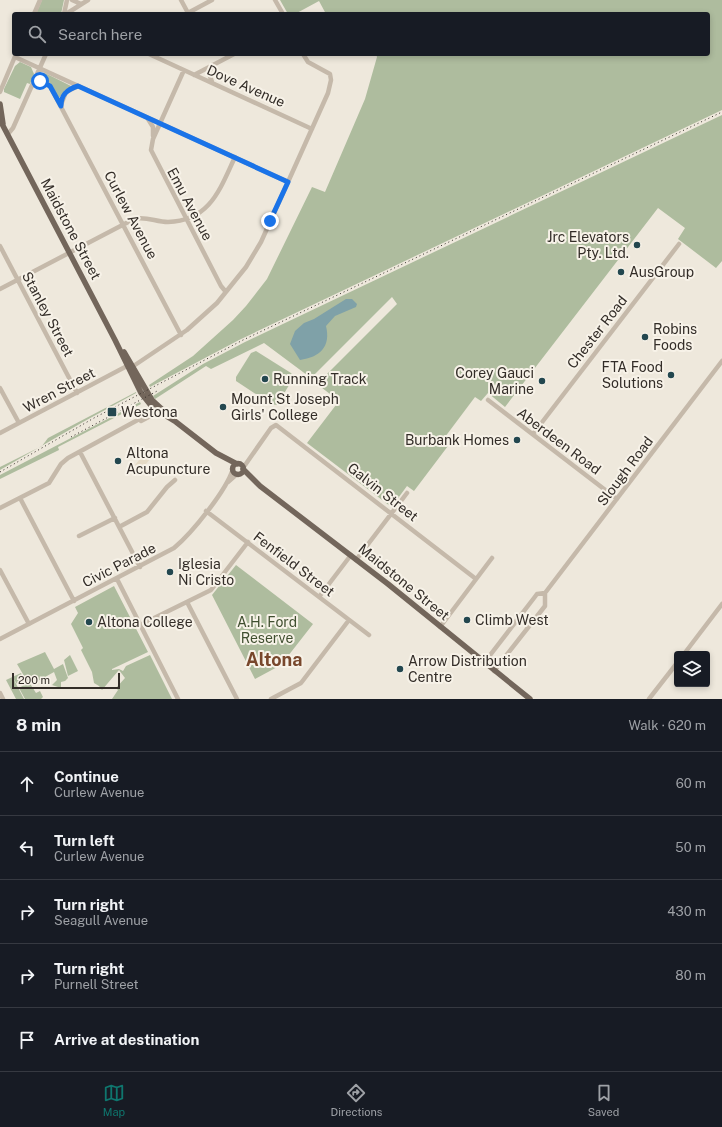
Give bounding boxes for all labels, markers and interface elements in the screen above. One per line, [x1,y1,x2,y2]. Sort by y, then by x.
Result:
search box [12,12,710,56]
icon: search [26,23,48,45]
text: Search here [58,26,142,43]
street label: Dove Avenue [204,62,288,110]
route start [31,72,49,90]
street label: Emu Avenue [164,165,216,243]
street label: Curlew Avenue [101,168,161,262]
street label: Maidstone Street [38,176,104,282]
route end [261,212,279,230]
place label: Jrc Elevators Pty. Ltd. [547,229,629,261]
marker: Jrc Elevators Pty. Ltd. [632,240,642,250]
place label: AusGroup [629,264,694,280]
marker: AusGroup [616,267,626,277]
street label: Stanley Street [19,269,77,359]
street label: Chester Road [564,293,630,371]
place label: Robins Foods [653,321,697,353]
marker: Robins Foods [640,332,650,342]
place label: FTA Food Solutions [602,359,663,391]
street label: Wren Street [20,364,98,416]
place label: Corey Gauci Marine [455,365,534,397]
marker: FTA Food Solutions [666,370,676,380]
place label: Running Track [273,371,367,387]
marker: Running Track [260,374,270,384]
marker: Corey Gauci Marine [537,376,547,386]
place label: Mount St Joseph Girls' College [231,391,339,423]
marker: Mount St Joseph Girls' College [218,402,228,412]
place label: Westona [121,404,178,420]
street label: Aberdeen Road [514,404,604,478]
marker: Westona [106,406,118,418]
place label: Burbank Homes [405,432,509,448]
street label: Slough Road [594,433,656,509]
marker: Burbank Homes [512,435,522,445]
place label: Altona Acupuncture [126,445,210,477]
marker: Altona Acupuncture [113,456,123,466]
street label: Galvin Street [345,460,421,524]
street label: Fenfield Street [250,528,338,600]
street label: Civic Parade [80,540,158,590]
street label: Maidstone Street [355,540,453,624]
place label: Iglesia Ni Cristo [178,556,234,588]
marker: Iglesia Ni Cristo [165,567,175,577]
place label: Climb West [475,612,549,628]
place label: Altona College [97,614,193,630]
park label: A.H. Ford Reserve [237,614,297,646]
marker: Climb West [462,615,472,625]
marker: Altona College [84,617,94,627]
district label: Altona [246,649,302,670]
map controls [674,651,710,687]
button: layers [674,651,710,687]
place label: Arrow Distribution Centre [408,653,527,685]
marker: Arrow Distribution Centre [395,664,405,674]
scale bar [12,671,120,690]
text: 200 m [18,674,50,686]
text: 8 min [16,715,61,735]
text: Walk · 620 m [628,718,706,733]
text: Continue [54,768,119,785]
icon: ahead [16,773,38,795]
text: 60 m [676,776,706,791]
text: Curlew Avenue [54,785,144,800]
text: Turn left [54,832,115,849]
icon: left [16,837,38,859]
text: 50 m [675,840,706,855]
text: Curlew Avenue [54,849,144,864]
text: Turn right [54,896,124,913]
icon: right [16,901,38,923]
text: 430 m [667,904,706,919]
text: Seagull Avenue [54,913,148,928]
text: Turn right [54,960,124,977]
icon: right [16,965,38,987]
text: 80 m [675,968,706,983]
text: Purnell Street [54,977,139,992]
icon: arrive [16,1029,38,1051]
text: Arrive at destination [54,1031,199,1048]
tab: Map [103,1082,125,1118]
tab: Directions [331,1082,382,1118]
tab: Saved [588,1082,619,1118]

